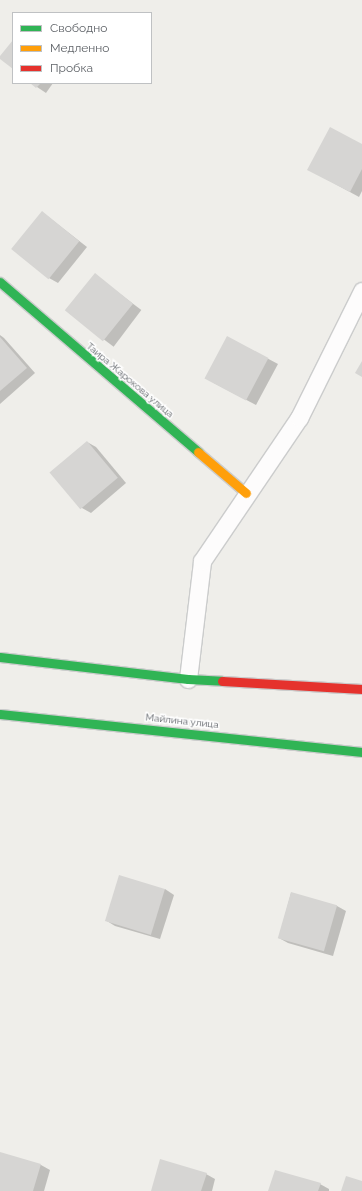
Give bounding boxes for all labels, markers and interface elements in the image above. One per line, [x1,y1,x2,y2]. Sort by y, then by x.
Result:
legend [12,12,152,84]
text: Свободно [50,21,107,35]
text: Медленно [50,41,109,55]
text: Пробка [50,61,93,75]
street label: Таира Жарокова улица [84,340,176,420]
street label: Майлина улица [145,711,219,731]

